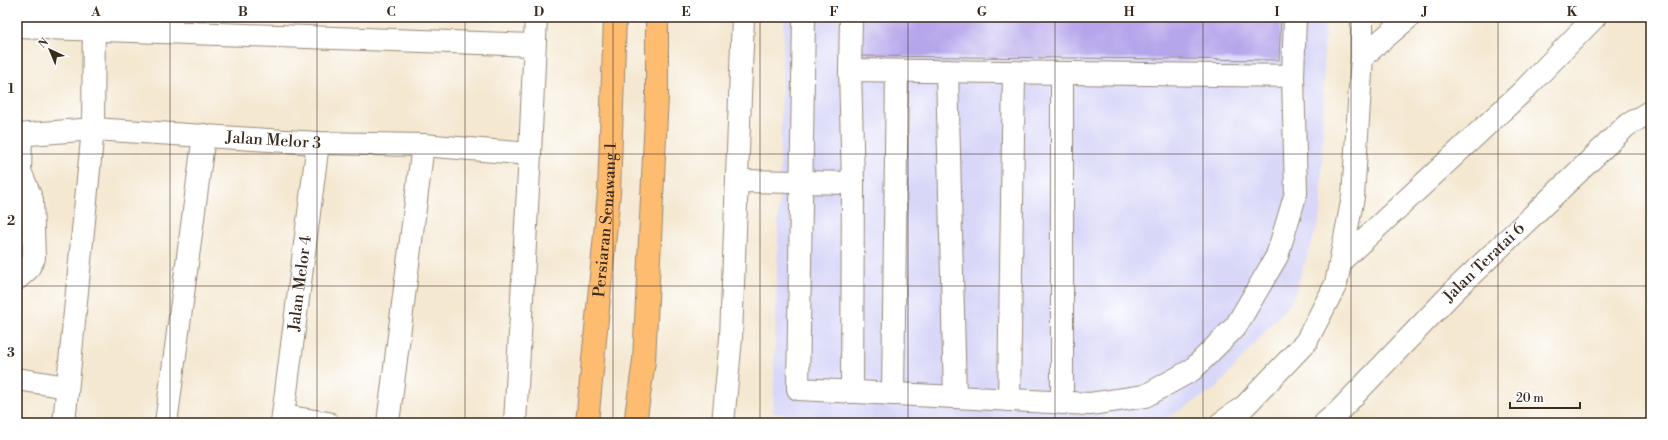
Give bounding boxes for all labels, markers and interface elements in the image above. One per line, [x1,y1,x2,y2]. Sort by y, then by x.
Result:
text: A [90,4,101,20]
text: B [238,4,248,20]
text: C [386,4,396,20]
text: D [534,4,544,20]
text: E [681,4,691,20]
text: F [829,4,839,20]
text: G [977,4,988,20]
text: H [1124,4,1135,20]
text: I [1274,4,1280,20]
text: J [1420,4,1428,20]
text: K [1567,4,1578,20]
north arrow [30,30,70,70]
text: N [36,35,52,52]
text: 1 [8,81,15,97]
street label: Jalan Melor 3 [224,127,322,153]
street label: Persiaran Senawang 1 [589,142,621,298]
text: 2 [7,213,15,229]
street label: Jalan Teratai 6 [1438,218,1529,307]
street label: Jalan Melor 4 [284,234,316,333]
text: 3 [7,345,15,361]
scale bar [1510,384,1580,410]
text: 20 m [1516,391,1544,406]

